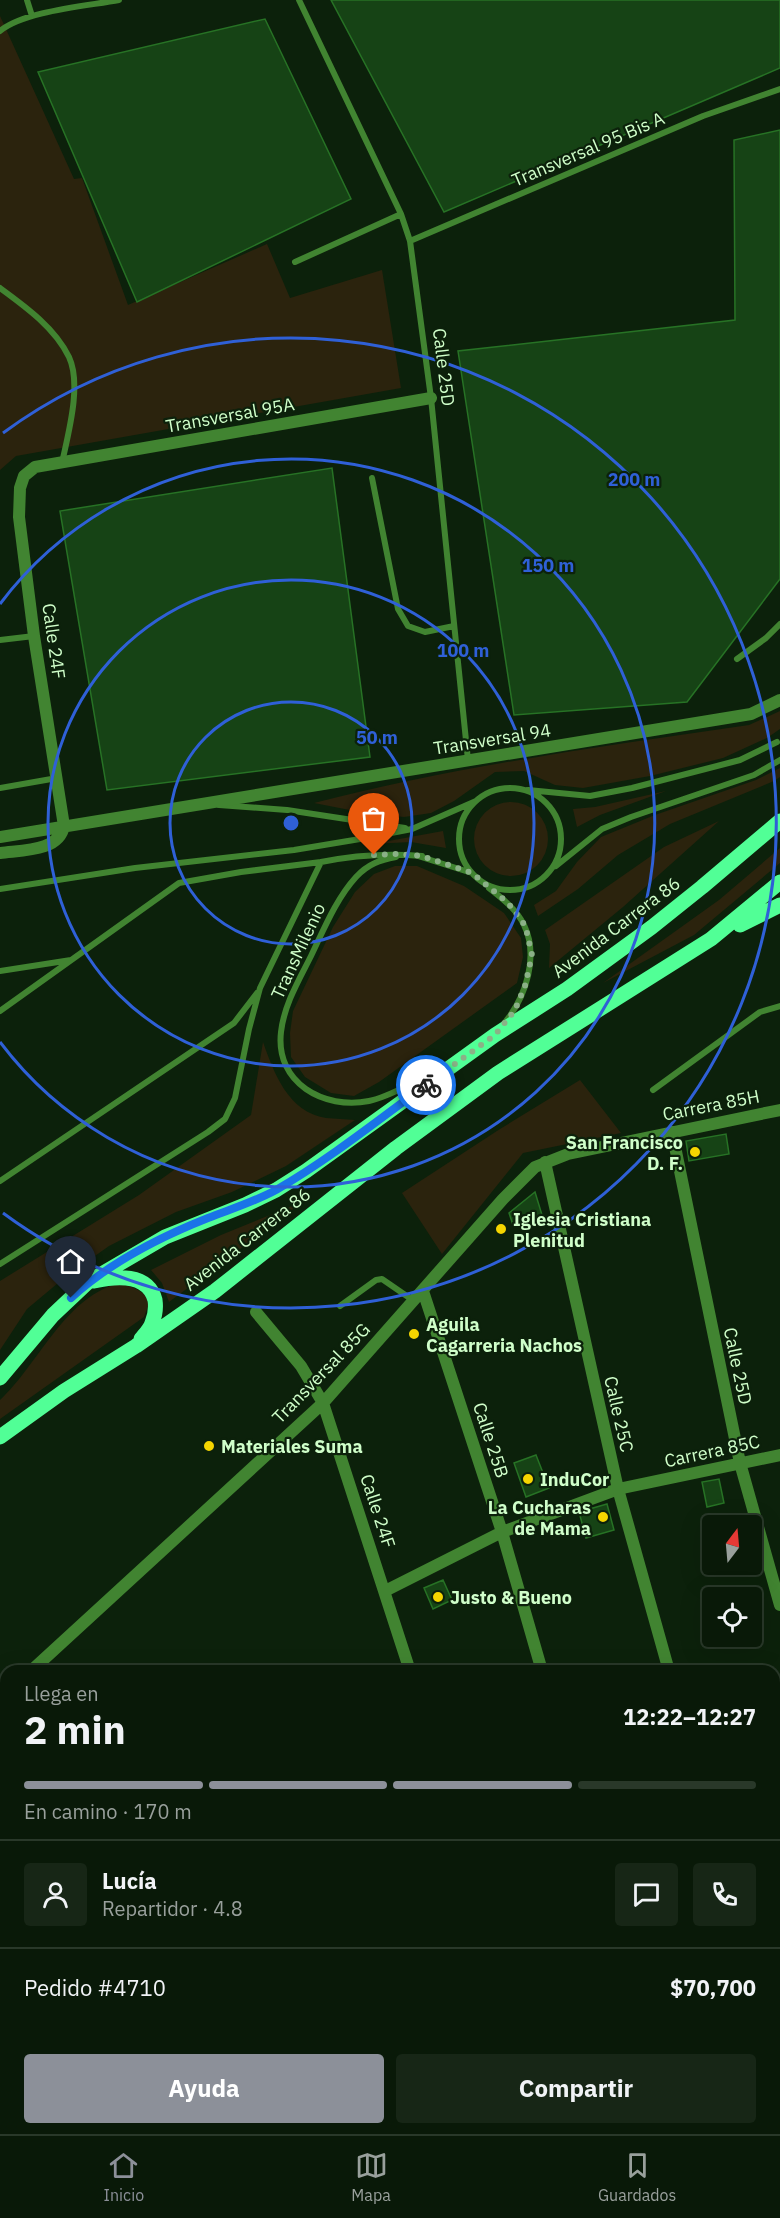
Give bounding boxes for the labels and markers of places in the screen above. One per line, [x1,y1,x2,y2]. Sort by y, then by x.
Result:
pin [348,793,399,855]
centre of rings [281,813,301,833]
place label: San Francisco D. F. [566,1131,683,1175]
marker: San Francisco D. F. [688,1145,702,1159]
place label: Iglesia Cristiana Plenitud [513,1208,651,1252]
marker: Iglesia Cristiana Plenitud [494,1222,508,1236]
pin [45,1236,96,1298]
place label: Aguila Cagarreria Nachos [426,1313,582,1357]
marker: Aguila Cagarreria Nachos [407,1327,421,1341]
place label: Materiales Suma [221,1435,363,1458]
marker: Materiales Suma [202,1439,216,1453]
place label: InduCor [540,1468,609,1491]
marker: InduCor [521,1472,535,1486]
place label: La Cucharas de Mama [488,1496,591,1540]
marker: La Cucharas de Mama [596,1510,610,1524]
place label: Justo & Bueno [450,1586,572,1609]
marker: Justo & Bueno [431,1590,445,1604]

